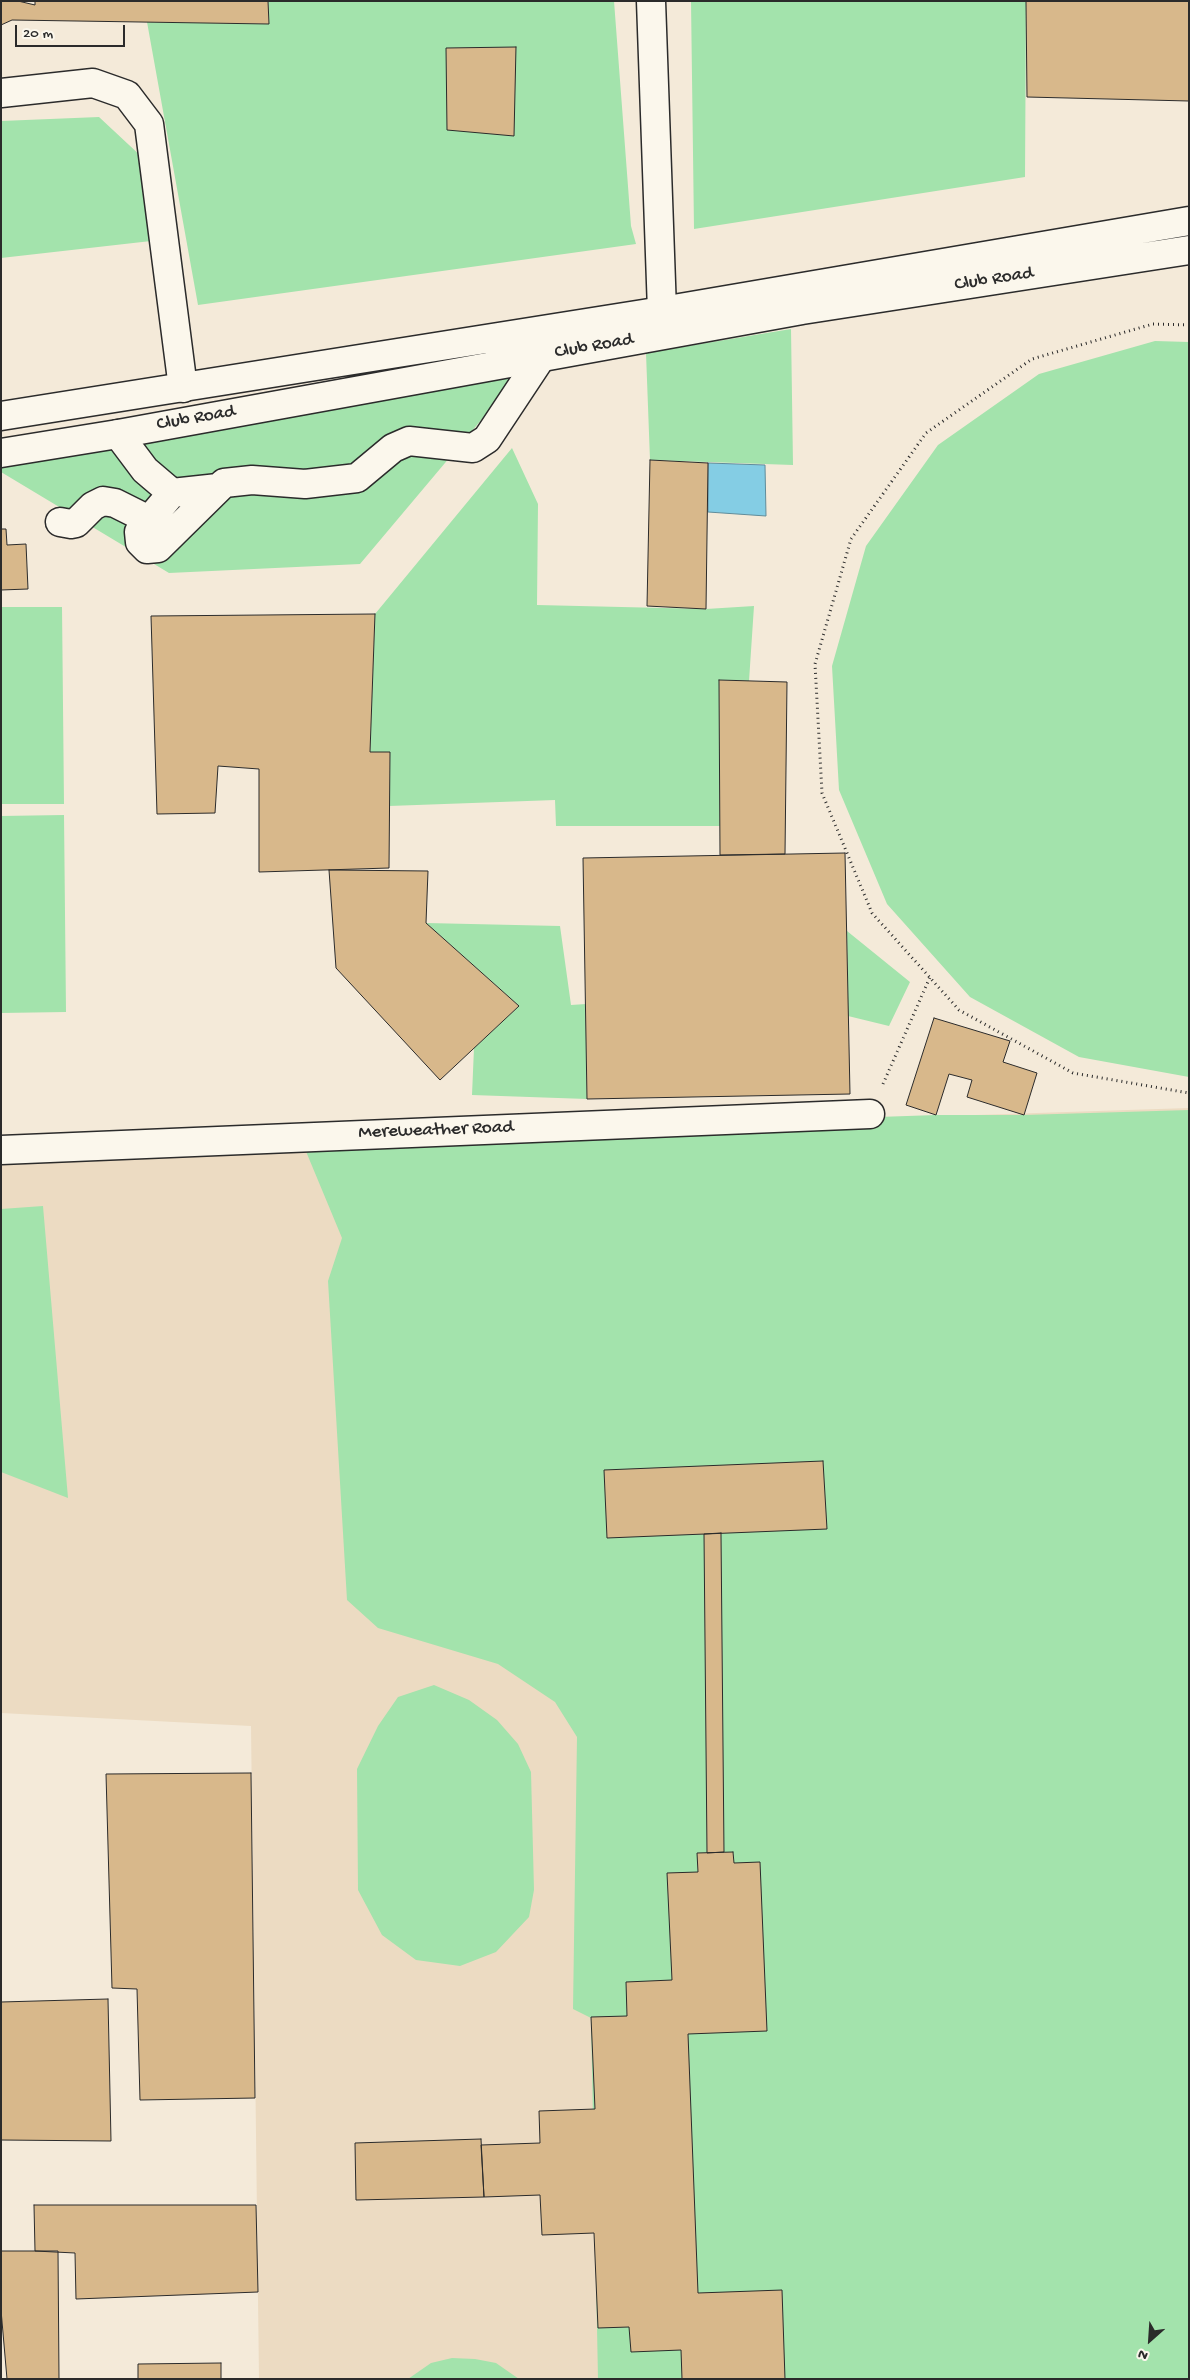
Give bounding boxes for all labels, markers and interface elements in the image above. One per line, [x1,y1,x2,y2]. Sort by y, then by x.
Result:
scale bar [18,15,128,47]
text: 20 m [23,25,53,43]
street label: Club Road [953,263,1035,297]
street label: Club Road [553,329,635,365]
street label: Club Road [155,401,237,437]
street label: Mereweather Road [358,1117,514,1145]
north arrow [1125,2315,1175,2365]
text: N [1135,2344,1151,2364]

